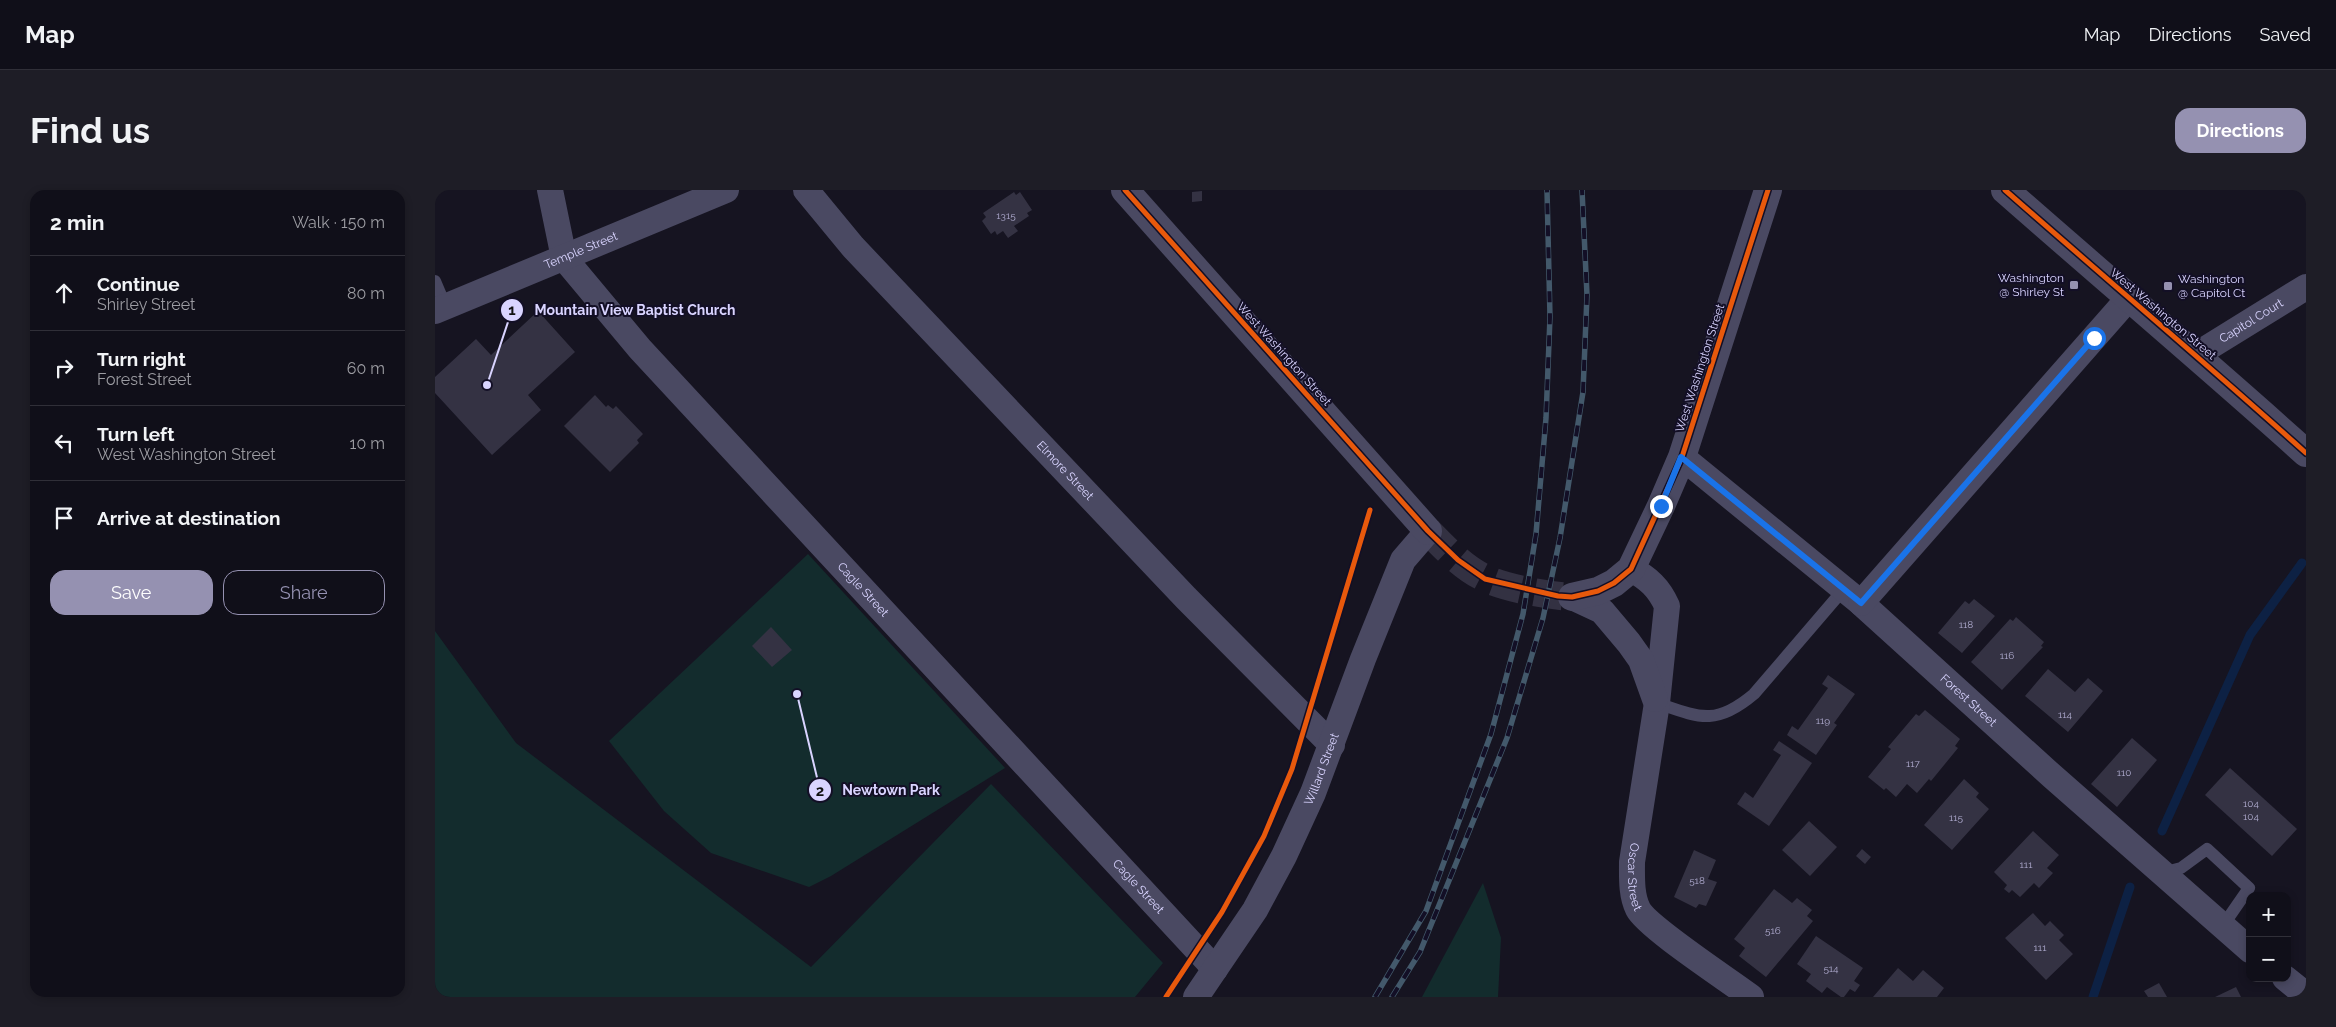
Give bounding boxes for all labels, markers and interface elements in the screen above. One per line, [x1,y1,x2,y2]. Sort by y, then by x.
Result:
text: Map [25,20,75,49]
text: Map [2084,24,2120,45]
text: Directions [2148,24,2232,45]
text: Saved [2260,24,2311,45]
button: Directions [2175,108,2306,153]
text: Find us [30,110,150,151]
text: 2 min [50,210,104,235]
house number: 1315 [996,210,1016,221]
text: Walk · 150 m [292,213,385,232]
street label: Temple Street [542,229,620,272]
street label: West Washington Street [2107,266,2219,362]
place label: Washington @ Shirley St [1998,271,2064,299]
place label: Washington @ Capitol Ct [2178,272,2245,300]
text: Continue [97,273,180,295]
icon: ahead [50,279,78,307]
marker: Washington @ Shirley St [2068,279,2080,291]
marker: Washington @ Capitol Ct [2162,280,2174,292]
text: 80 m [347,284,385,303]
text: Shirley Street [97,295,195,314]
callout: Mountain View Baptist Church [499,295,746,324]
street label: Capitol Court [2217,296,2286,346]
street label: West Washington Street [1234,300,1334,408]
text: 1 [508,301,516,319]
text: Mountain View Baptist Church [534,302,736,318]
street label: West Washington Street [1673,302,1727,434]
route start [2083,327,2106,350]
text: Turn right [97,348,186,370]
icon: right [50,354,78,382]
text: 60 m [347,359,385,378]
text: Forest Street [97,370,192,389]
text: Turn left [97,423,174,445]
icon: left [50,429,78,457]
text: 10 m [350,434,385,453]
street label: Elmore Street [1034,438,1096,503]
text: West Washington Street [97,445,276,464]
route end [1650,495,1673,518]
icon: arrive [50,504,78,532]
text: Arrive at destination [97,507,281,529]
street label: Cagle Street [834,559,892,620]
button: Save [50,570,213,615]
button: Share [223,570,385,615]
house number: 118 [1959,619,1973,630]
house number: 116 [2000,650,2014,661]
street label: Forest Street [1937,671,2000,729]
house number: 114 [2058,709,2073,720]
house number: 119 [1816,715,1830,726]
street label: Willard Street [1301,731,1342,808]
house number: 117 [1906,758,1921,769]
house number: 110 [2117,767,2131,778]
callout: Newtown Park [807,776,950,805]
text: 2 [816,782,824,800]
text: Newtown Park [842,782,940,798]
house number: 104 [2243,798,2259,809]
house number: 104 [2243,811,2259,822]
house number: 115 [1949,812,1964,823]
street label: Oscar Street [1625,842,1645,913]
street label: Cagle Street [1110,856,1167,916]
house number: 111 [2020,859,2033,870]
house number: 518 [1689,875,1705,886]
map controls [2246,892,2291,982]
button: + [2246,892,2291,937]
house number: 516 [1765,925,1781,936]
button: − [2246,937,2291,982]
house number: 111 [2034,942,2047,953]
house number: 514 [1823,963,1839,974]

